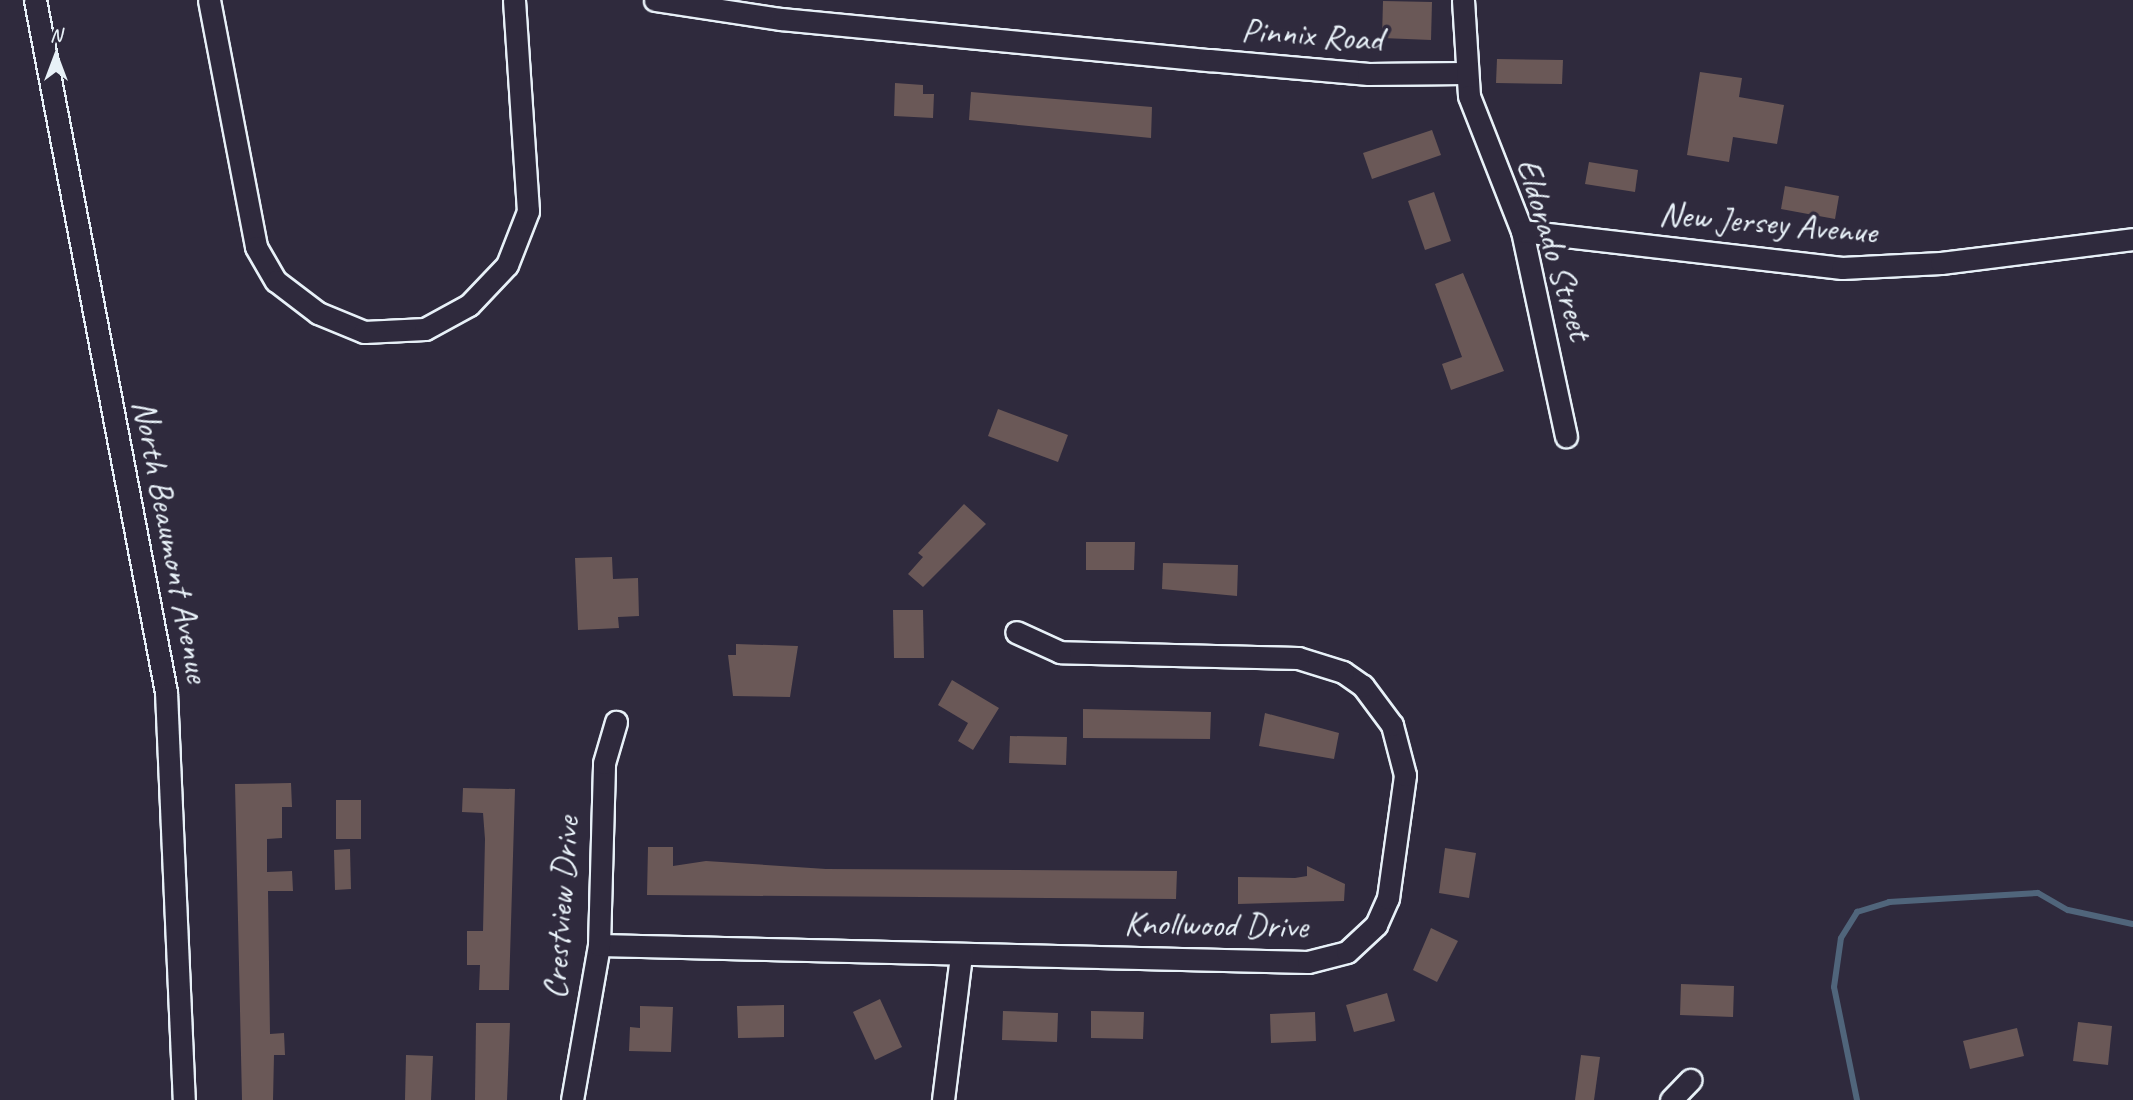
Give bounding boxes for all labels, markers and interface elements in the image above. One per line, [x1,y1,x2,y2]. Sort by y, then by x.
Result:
street label: Pinnix Road [1241,9,1383,61]
north arrow [21,21,91,91]
text: N [50,23,62,47]
street label: Eldorado Street [1506,153,1602,345]
street label: New Jersey Avenue [1658,193,1878,253]
street label: North Beaumont Avenue [123,396,219,686]
street label: Crestview Drive [534,815,588,1001]
street label: Knollwood Drive [1124,902,1308,948]

